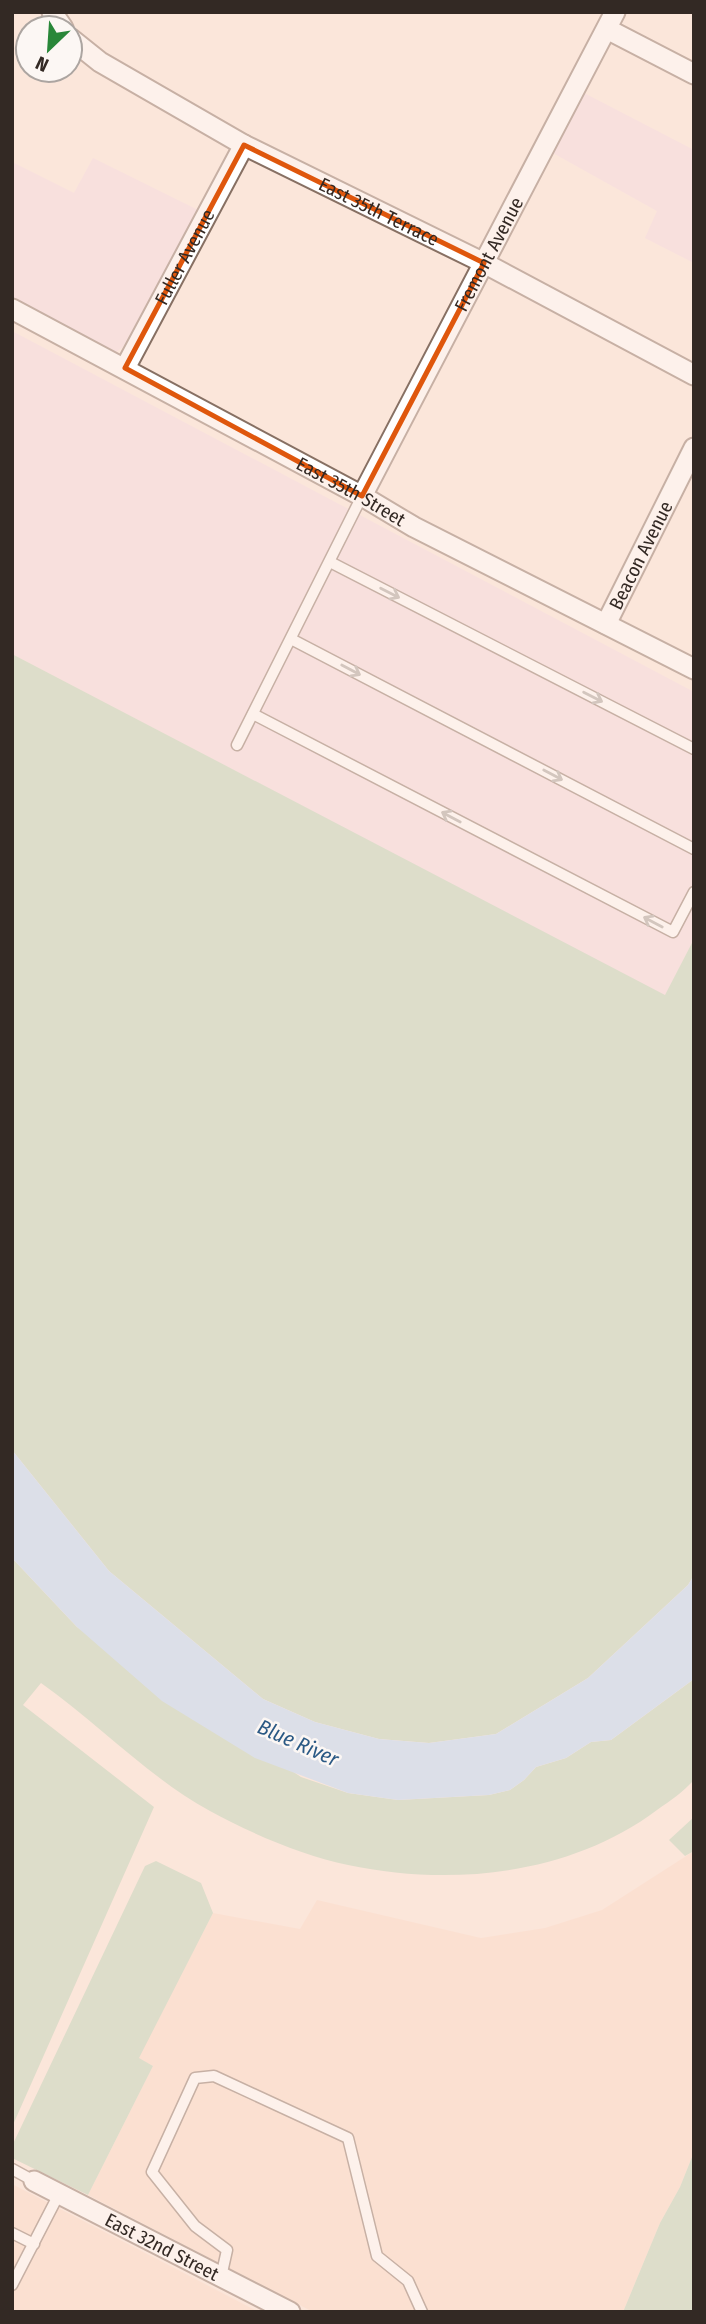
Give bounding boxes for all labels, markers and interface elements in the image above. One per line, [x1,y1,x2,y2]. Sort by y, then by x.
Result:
north arrow [14,14,84,84]
text: N [32,51,52,77]
street label: East 35th Terrace [315,172,443,251]
street label: Fremont Avenue [449,193,528,315]
street label: Fuller Avenue [149,205,219,309]
street label: East 35th Street [293,452,411,531]
street label: Beacon Avenue [604,497,677,613]
one-way arrow [379,587,400,601]
one-way arrow [341,664,361,678]
one-way arrow [582,691,603,704]
one-way arrow [542,769,563,783]
one-way arrow [441,809,462,823]
one-way arrow [643,915,664,928]
water label: Blue River [254,1714,343,1773]
street label: East 32nd Street [101,2208,224,2286]

